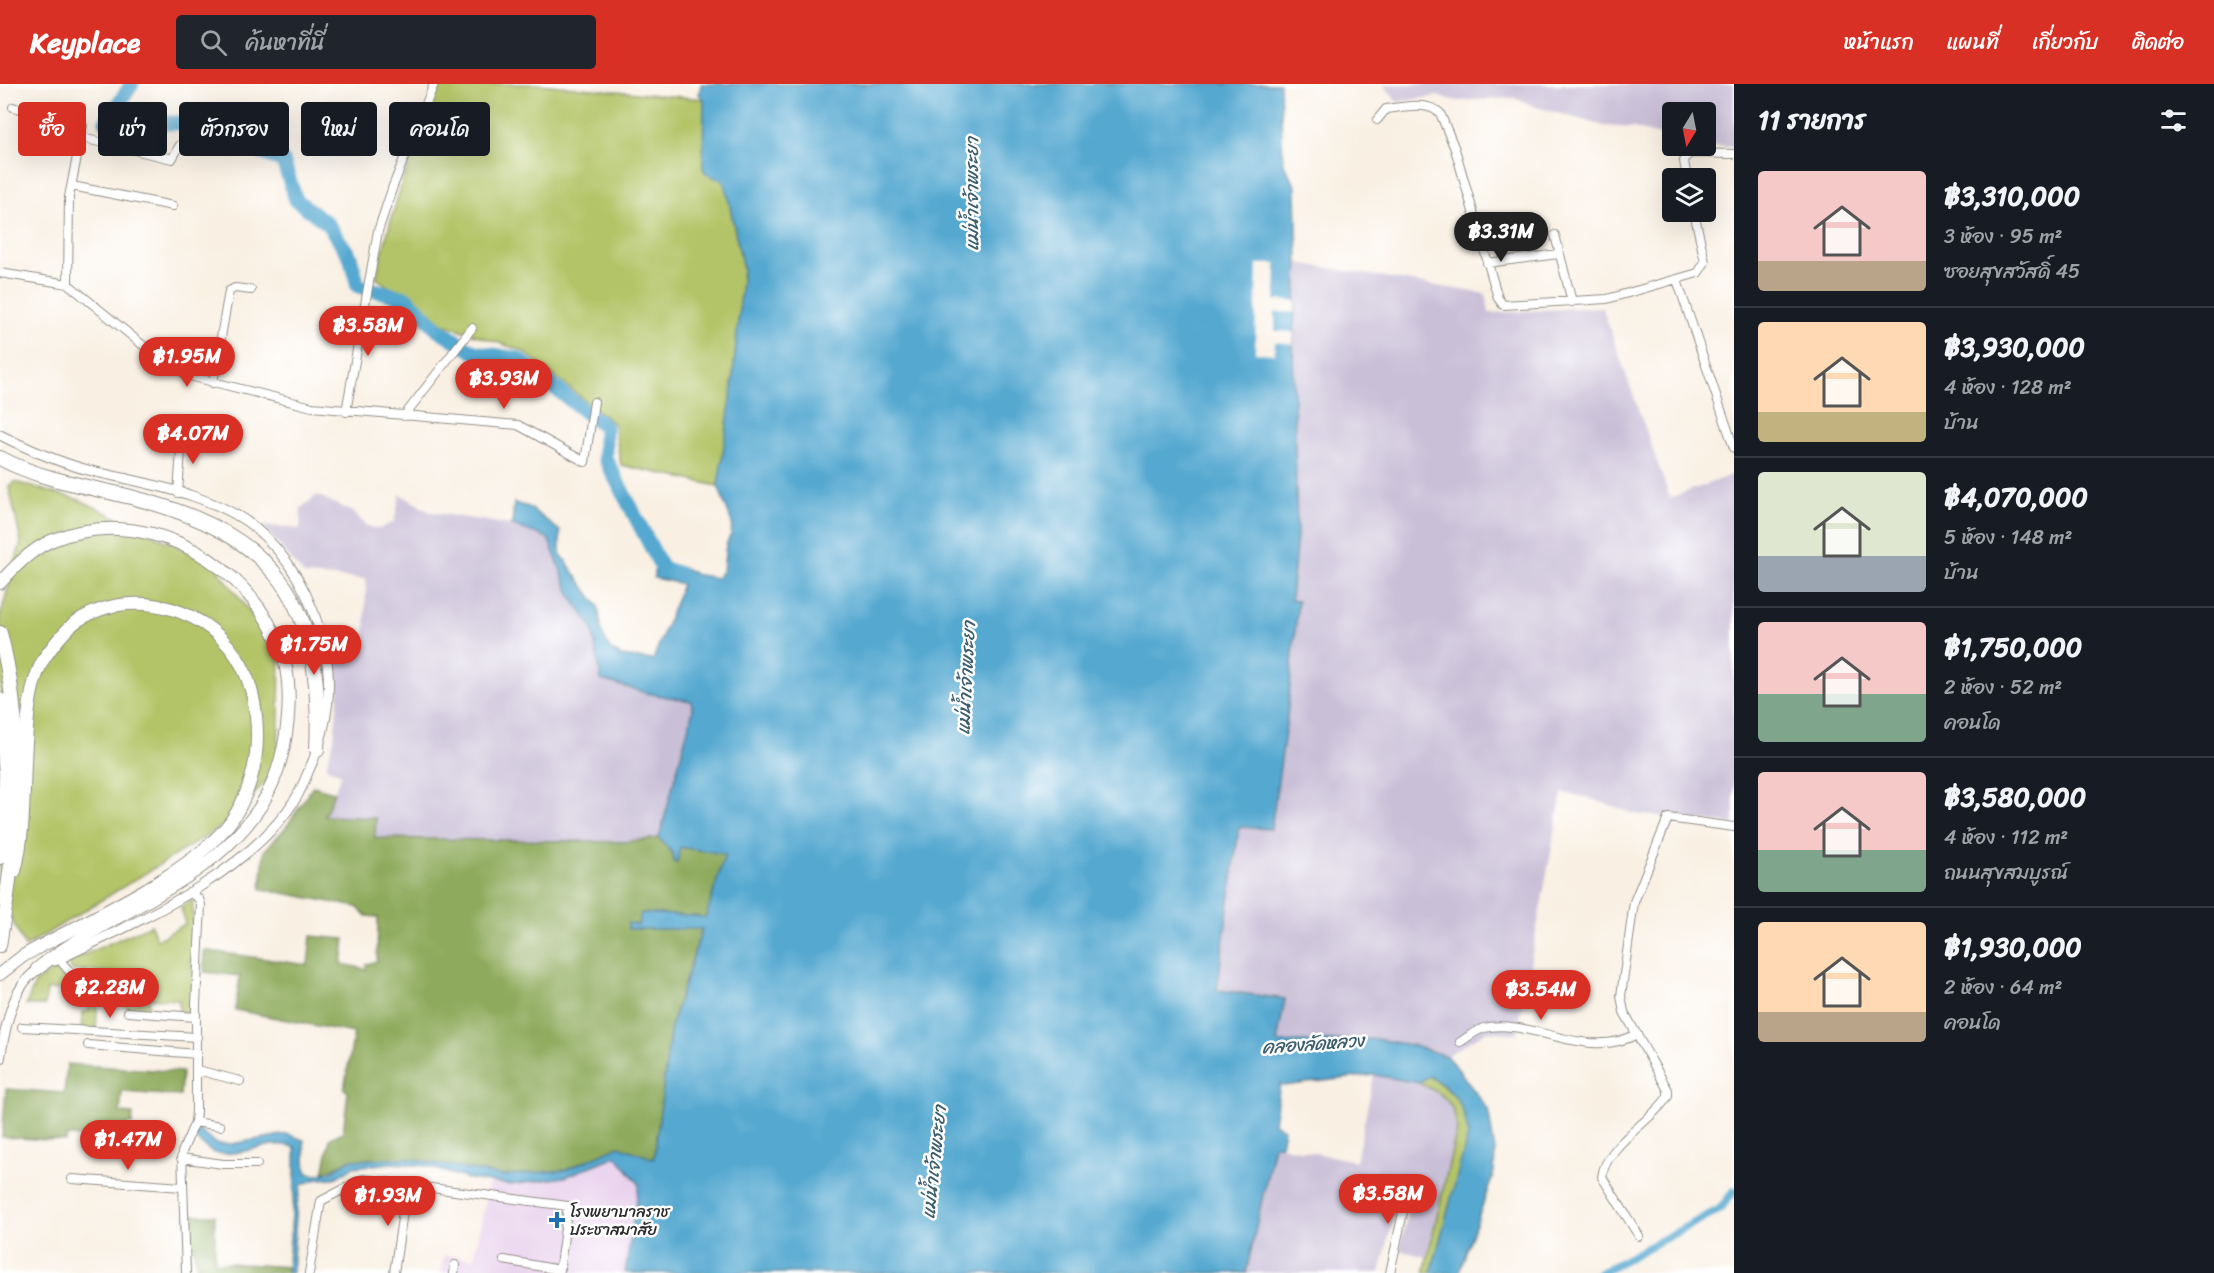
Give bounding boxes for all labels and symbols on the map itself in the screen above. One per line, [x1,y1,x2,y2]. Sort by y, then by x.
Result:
north arrow [1662,102,1716,156]
water label: แม่น้ำเจ้าพระยา [956,136,988,251]
pin: ฿3.31M [1452,212,1550,263]
pin: ฿3.58M [319,306,417,357]
pin: ฿1.95M [138,337,236,388]
pin: ฿3.93M [455,359,553,410]
pin: ฿4.07M [144,414,242,465]
water label: แม่น้ำเจ้าพระยา [947,619,985,736]
pin: ฿1.75M [265,625,363,676]
pin: ฿2.28M [61,968,159,1019]
pin: ฿3.54M [1492,970,1590,1021]
water label: คลองลัดหลวง [1261,1024,1368,1064]
water label: แม่น้ำเจ้าพระยา [912,1103,956,1220]
pin: ฿1.47M [79,1120,177,1171]
pin: ฿3.58M [1339,1174,1437,1225]
pin: ฿1.93M [339,1176,437,1227]
place label: โรงพยาบาลราช ประชาสมาสัย [570,1197,671,1244]
marker: โรงพยาบาลราช ประชาสมาสัย [548,1211,566,1229]

